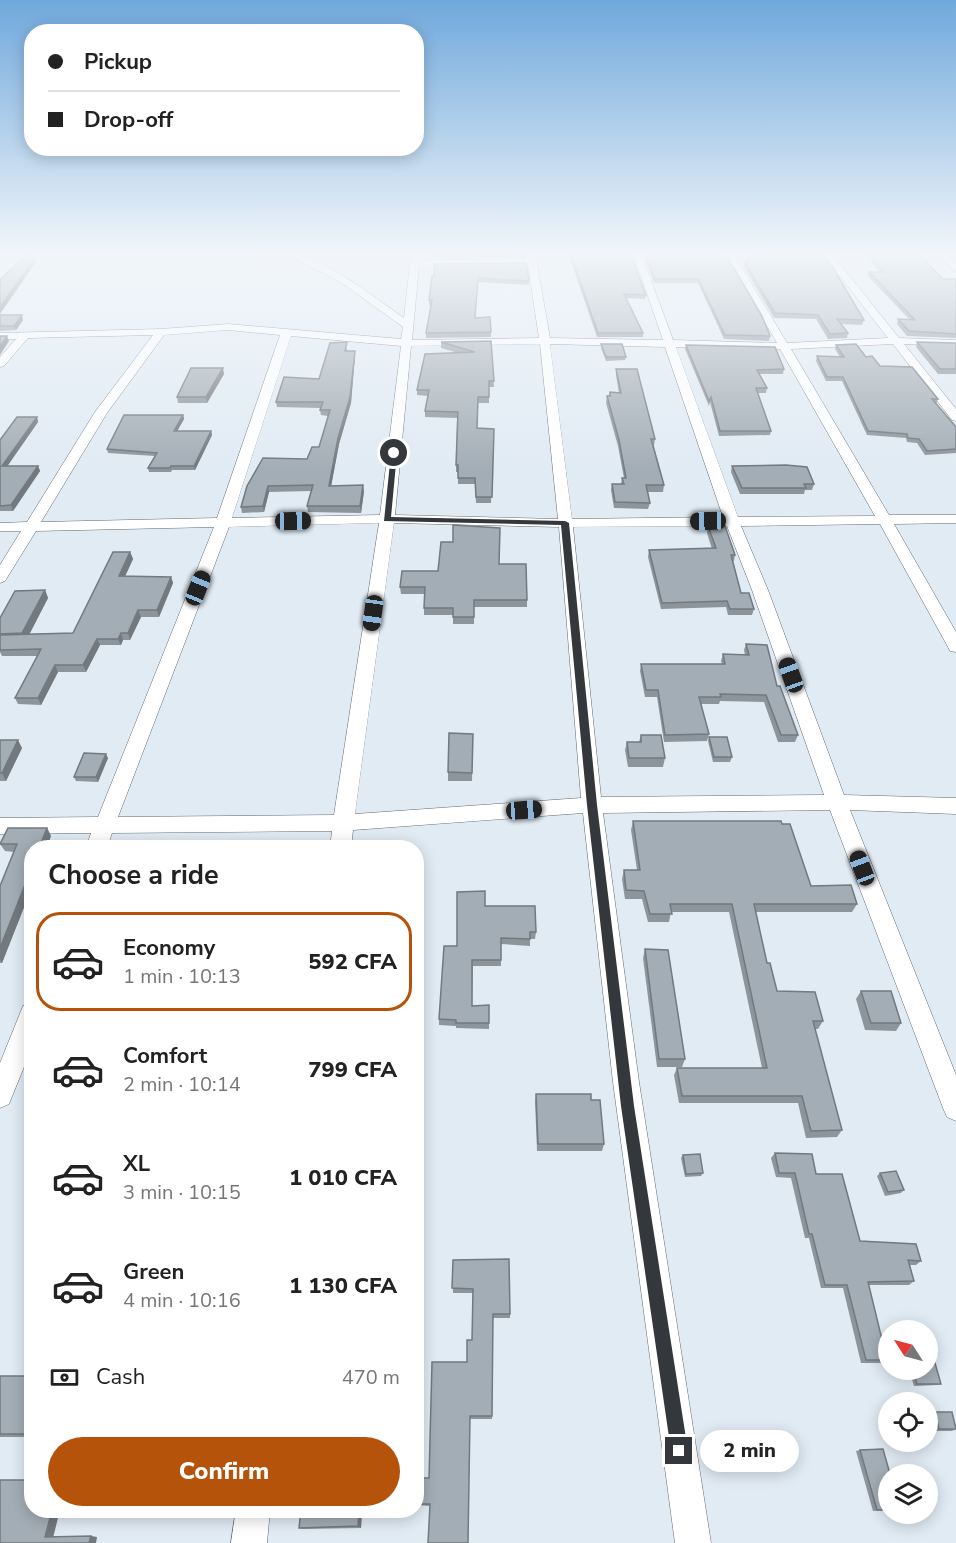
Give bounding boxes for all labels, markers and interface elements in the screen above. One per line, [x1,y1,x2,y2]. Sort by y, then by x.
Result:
text: Pickup [84,47,152,77]
text: Drop-off [84,105,173,135]
route start [380,439,407,466]
car [275,512,311,530]
car [690,512,726,530]
car [183,568,213,608]
car [362,594,384,632]
car [776,655,806,695]
car [505,800,543,820]
car [847,848,877,888]
text: Choose a ride [48,857,219,894]
text: Economy [123,933,215,963]
icon: car [51,935,105,989]
text: 592 CFA [308,947,397,977]
text: 1 min · 10:13 [123,963,241,990]
text: Comfort [123,1041,207,1071]
icon: car [51,1043,105,1097]
text: 799 CFA [308,1055,397,1085]
text: 2 min · 10:14 [123,1071,241,1098]
text: XL [123,1149,150,1179]
icon: car [51,1151,105,1205]
text: 1 010 CFA [289,1163,397,1193]
text: 3 min · 10:15 [123,1179,241,1206]
text: Green [123,1257,184,1287]
icon: car [51,1259,105,1313]
text: 1 130 CFA [289,1271,397,1301]
text: 4 min · 10:16 [123,1287,241,1314]
north arrow [878,1320,938,1380]
map controls [878,1320,938,1524]
icon: cash [48,1361,81,1394]
text: Cash [96,1362,145,1392]
text: 470 m [342,1364,400,1391]
button: locate [878,1392,938,1452]
callout: 2 min [700,1430,799,1472]
button: Confirm [48,1437,400,1506]
route end [665,1437,692,1464]
text: 2 min [723,1437,776,1464]
button: layers [878,1464,938,1524]

